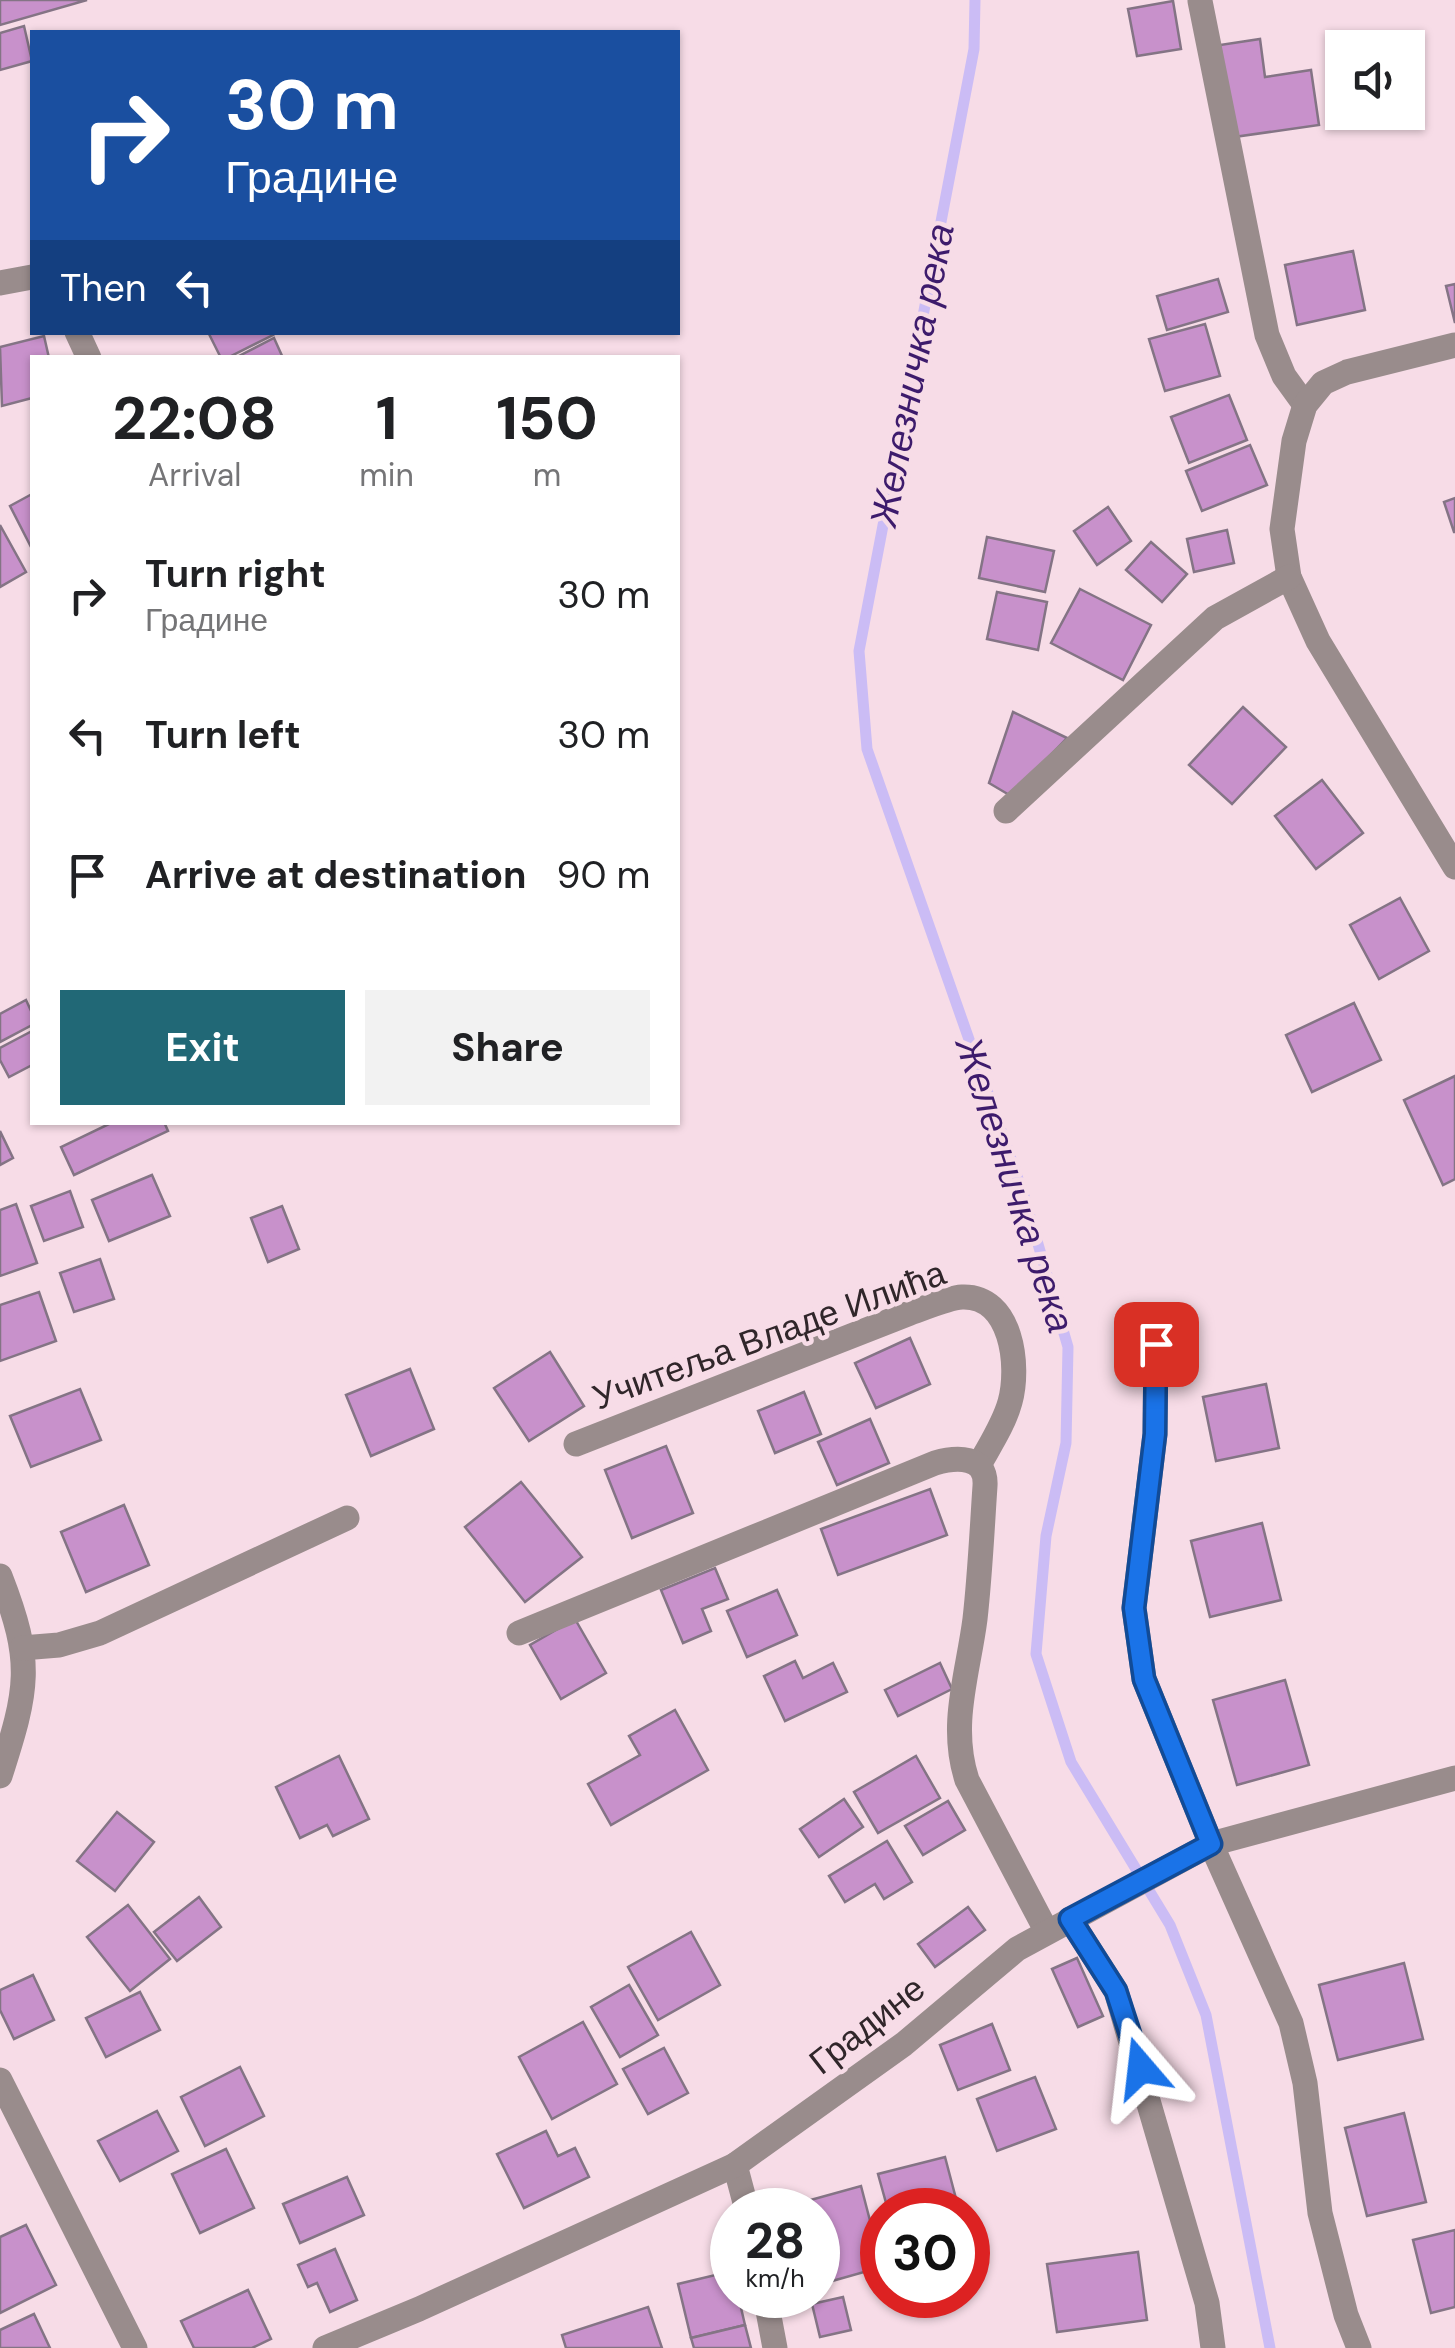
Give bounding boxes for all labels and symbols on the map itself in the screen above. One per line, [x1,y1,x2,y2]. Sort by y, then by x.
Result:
water label: Железничка река [858,219,966,533]
water label: Железничка река [943,1029,1086,1339]
street label: Учитеља Владе Илића [586,1250,952,1420]
pin [1114,1302,1199,1387]
street label: Градине [800,1965,934,2085]
position arrow [1089,2016,1193,2120]
speed limit sign: 30 [860,2188,990,2318]

